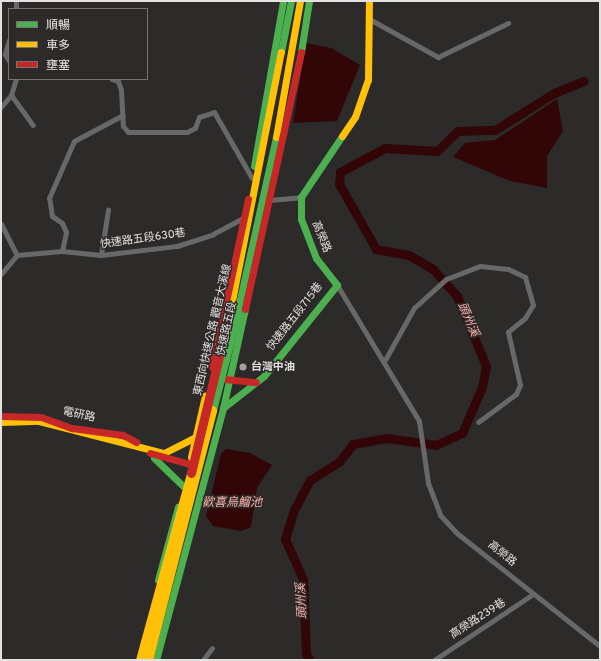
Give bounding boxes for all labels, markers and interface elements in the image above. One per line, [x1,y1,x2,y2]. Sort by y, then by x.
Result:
legend [8,8,148,80]
text: 順暢 [46,18,70,34]
text: 車多 [46,38,70,54]
text: 壅塞 [46,58,70,74]
street label: 高榮路 [309,219,333,255]
street label: 快速路五段630巷 [99,226,187,252]
street label: 東西向快速公路 觀音大溪線 [191,263,235,397]
street label: 快速路五段715巷 [264,280,326,354]
street label: 快速路五段 [214,301,240,357]
water label: 頭州溪 [453,301,481,339]
place label: 台灣中油 [251,360,295,374]
marker: 台灣中油 [238,362,248,372]
street label: 電研路 [61,405,97,425]
water label: 歡喜烏鰡池 [202,497,262,511]
street label: 高榮路 [485,538,519,570]
water label: 頭州溪 [295,583,311,619]
street label: 高榮路239巷 [448,596,508,642]

